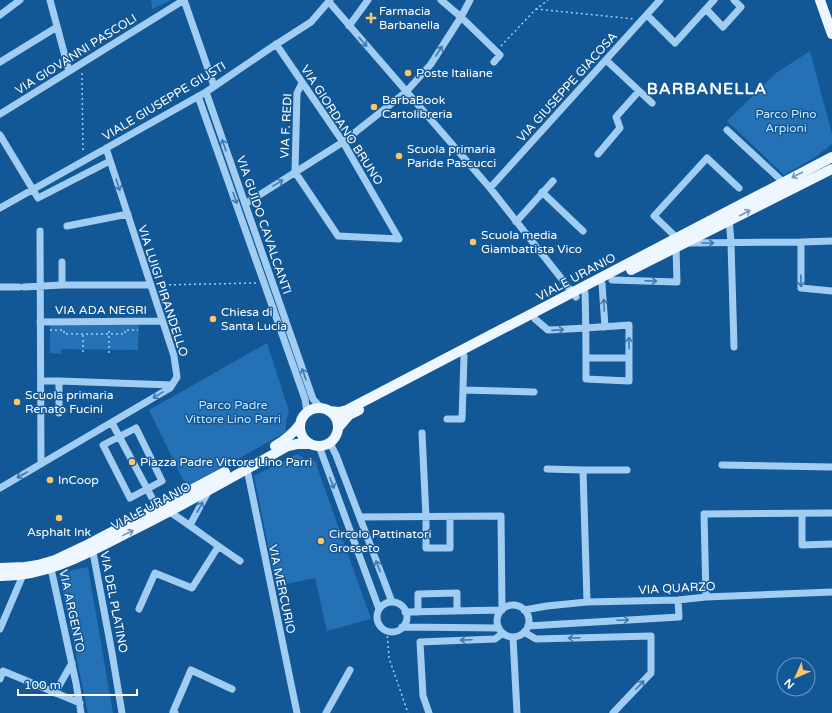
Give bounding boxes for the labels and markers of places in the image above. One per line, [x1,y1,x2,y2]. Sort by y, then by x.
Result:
place label: Farmacia Barbanella [379,4,440,32]
marker: Farmacia Barbanella [366,13,376,23]
place label: Poste Italiane [416,66,493,80]
marker: Poste Italiane [403,68,413,78]
place label: BarbaBook Cartolibreria [382,93,453,121]
marker: BarbaBook Cartolibreria [369,102,379,112]
place label: Scuola primaria Paride Pascucci [407,142,496,170]
marker: Scuola primaria Paride Pascucci [394,151,404,161]
place label: Scuola media Giambattista Vico [481,228,582,256]
marker: Scuola media Giambattista Vico [468,237,478,247]
place label: Chiesa di Santa Lucia [221,305,287,333]
marker: Chiesa di Santa Lucia [208,314,218,324]
place label: Scuola primaria Renato Fucini [25,388,114,416]
marker: Scuola primaria Renato Fucini [12,397,22,407]
place label: Piazza Padre Vittore Lino Parri [140,455,312,469]
marker: Piazza Padre Vittore Lino Parri [127,457,137,467]
place label: InCoop [58,473,99,487]
marker: InCoop [45,475,55,485]
marker: Asphalt Ink [54,513,64,523]
place label: Asphalt Ink [27,525,92,539]
place label: Circolo Pattinatori Grosseto [329,527,432,555]
marker: Circolo Pattinatori Grosseto [316,536,326,546]

